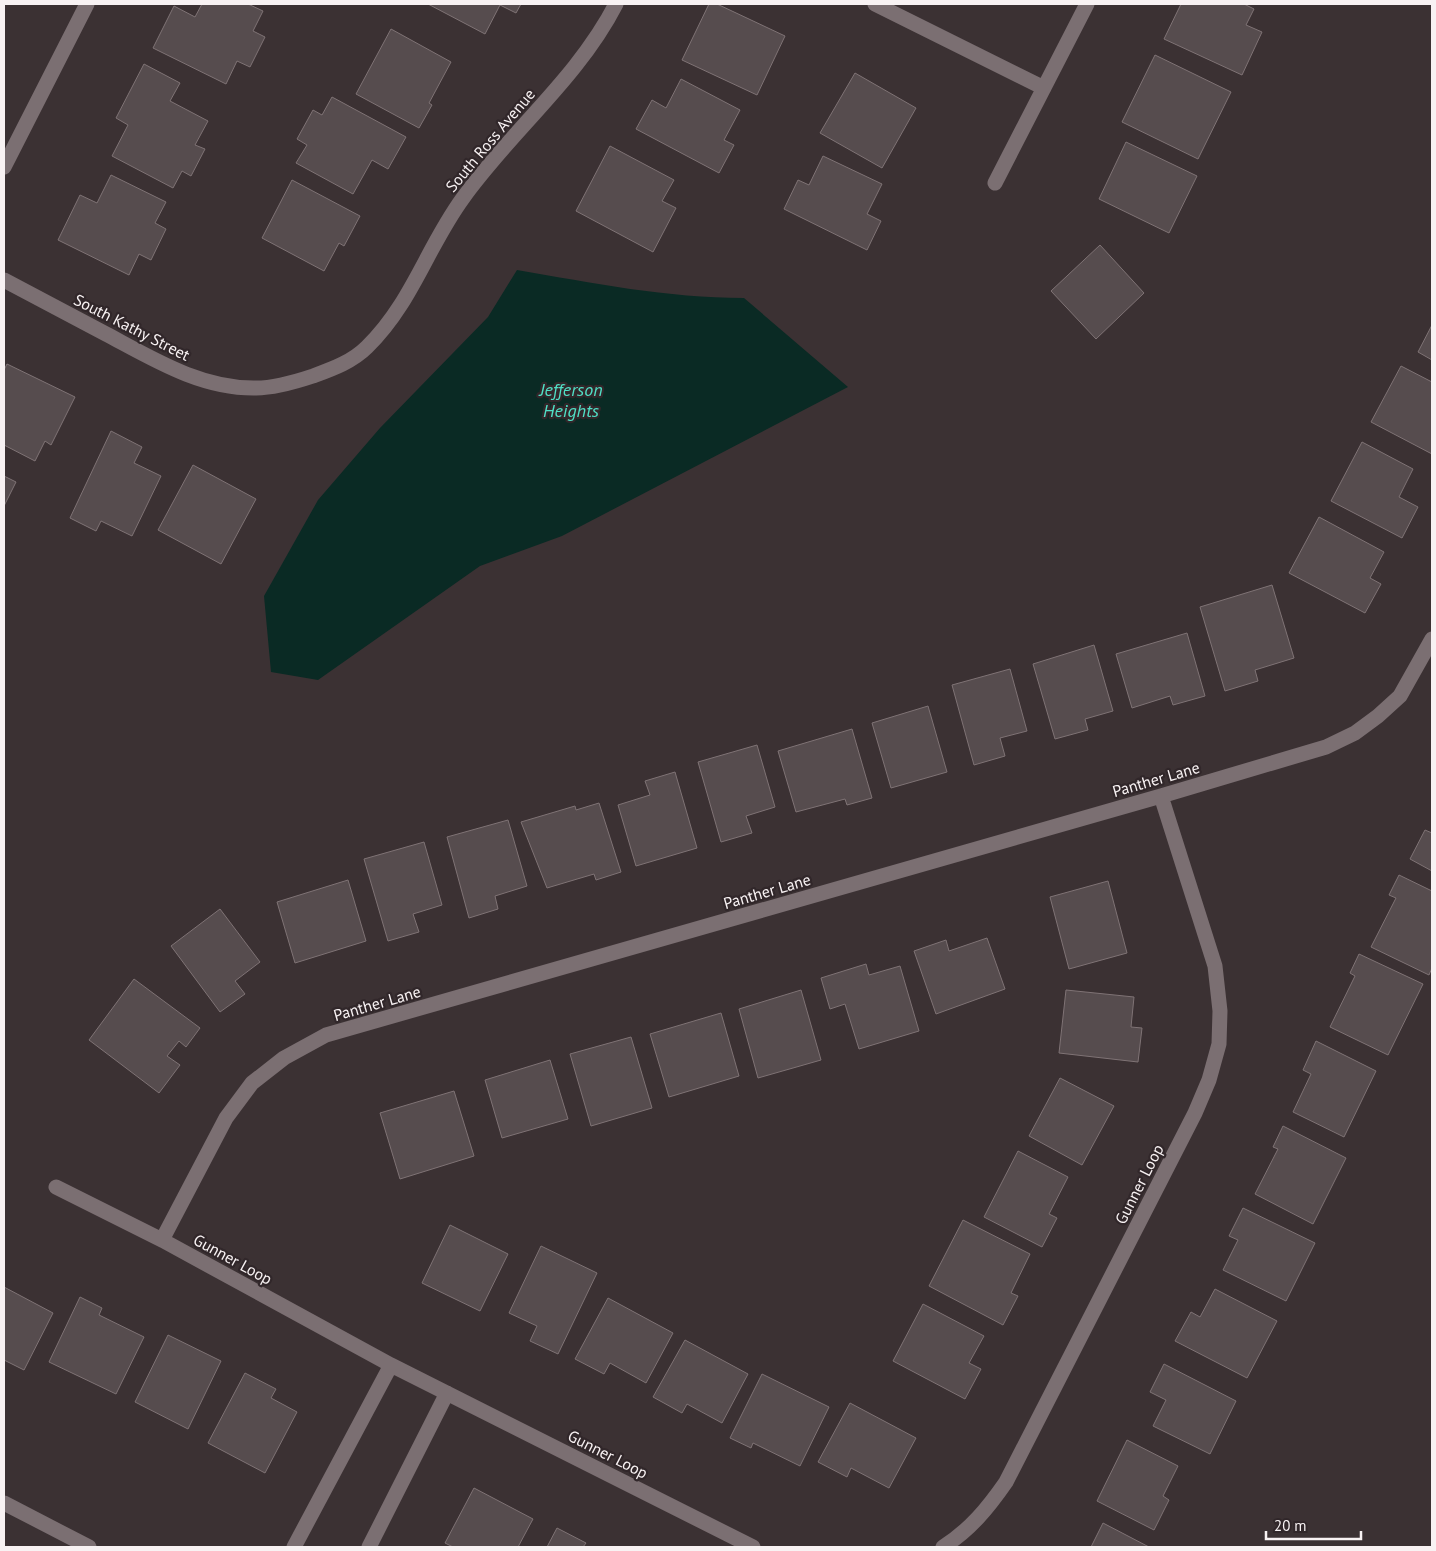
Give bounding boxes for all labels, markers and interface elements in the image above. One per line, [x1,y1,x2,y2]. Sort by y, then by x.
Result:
street label: South Ross Avenue [441,84,539,196]
street label: South Kathy Street [71,289,194,365]
water label: Jefferson Heights [537,378,603,422]
street label: Panther Lane [1110,757,1202,801]
street label: Panther Lane [721,869,813,913]
street label: Panther Lane [331,981,423,1025]
street label: Gunner Loop [1110,1141,1168,1227]
street label: Gunner Loop [190,1229,276,1289]
street label: Gunner Loop [565,1425,651,1483]
scale bar [1266,1508,1361,1540]
text: 20 m [1274,1516,1307,1535]

